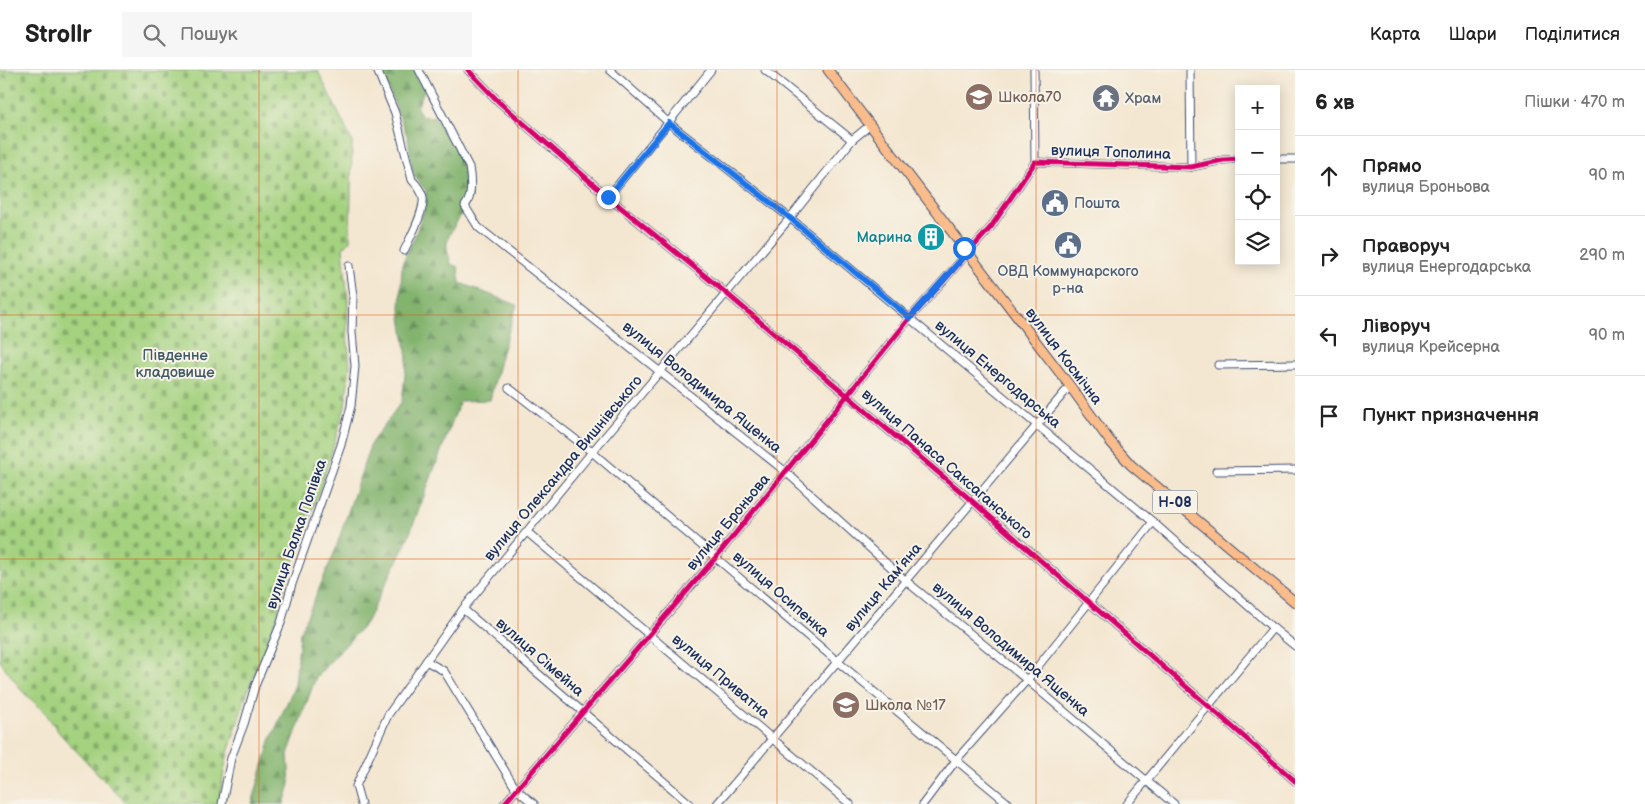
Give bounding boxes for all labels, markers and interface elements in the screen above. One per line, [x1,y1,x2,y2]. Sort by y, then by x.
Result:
search box [122,12,472,57]
text: Strollr [25,20,92,49]
icon: search [140,21,168,49]
text: Пошук [180,23,238,46]
text: Карта [1370,24,1420,45]
text: Шари [1448,24,1497,45]
text: Поділитися [1525,24,1620,45]
school or university icon: Школа70 [964,82,994,112]
temple icon: Храм [1091,83,1121,113]
map controls [1235,85,1280,265]
button: + [1235,85,1280,130]
place label: Школа70 [998,88,1062,107]
place label: Храм [1125,89,1161,108]
text: 6 хв [1315,90,1354,115]
text: Пішки · 470 m [1524,93,1625,112]
button: − [1235,130,1280,175]
street label: вулиця Тополина [1051,141,1171,164]
text: Прямо [1362,155,1422,178]
icon: ahead [1315,162,1343,190]
text: 90 m [1589,166,1625,185]
button: locate [1235,175,1280,220]
text: вулиця Броньова [1362,178,1490,197]
route end [597,186,620,209]
public building icon: Пошта [1040,188,1070,218]
place label: Пошта [1074,194,1120,213]
button: layers [1235,220,1280,265]
building icon: Марина [916,222,946,252]
place label: Марина [856,228,912,247]
public building icon: ОВД Коммунарского р-на [1053,230,1083,260]
text: Праворуч [1362,235,1450,258]
route start [953,237,976,260]
icon: right [1315,242,1343,270]
text: 290 m [1579,246,1625,265]
text: вулиця Енергодарська [1362,258,1531,277]
place label: ОВД Коммунарского р-на [997,262,1139,298]
street label: вулиця Космічна [1021,304,1106,409]
text: Ліворуч [1362,315,1431,338]
street label: вулиця Енергодарська [931,316,1065,433]
street label: вулиця Володимира Ященка [618,317,785,458]
icon: left [1315,322,1343,350]
text: 90 m [1589,326,1625,345]
text: вулиця Крейсерна [1362,338,1500,357]
park label: Південне кладовище [135,346,215,382]
street label: вулиця Олександра Вишнівського [480,371,647,565]
street label: вулиця Панаса Саксаганського [857,385,1036,544]
icon: arrive [1315,402,1343,430]
text: Пункт призначення [1362,404,1539,427]
street label: вулиця Балка Попівка [262,457,331,612]
street label: вулиця Броньова [683,470,774,574]
road number: Н-08 [1152,491,1198,514]
street label: вулиця Кам’яна [841,539,926,635]
street label: вулиця Осипенка [729,547,833,641]
street label: вулиця Володимира Ященка [928,578,1093,721]
street label: вулиця Сімейна [492,614,588,701]
street label: вулиця Приватна [668,630,774,723]
school or university icon: Школа №17 [831,690,861,720]
place label: Школа №17 [865,696,946,715]

